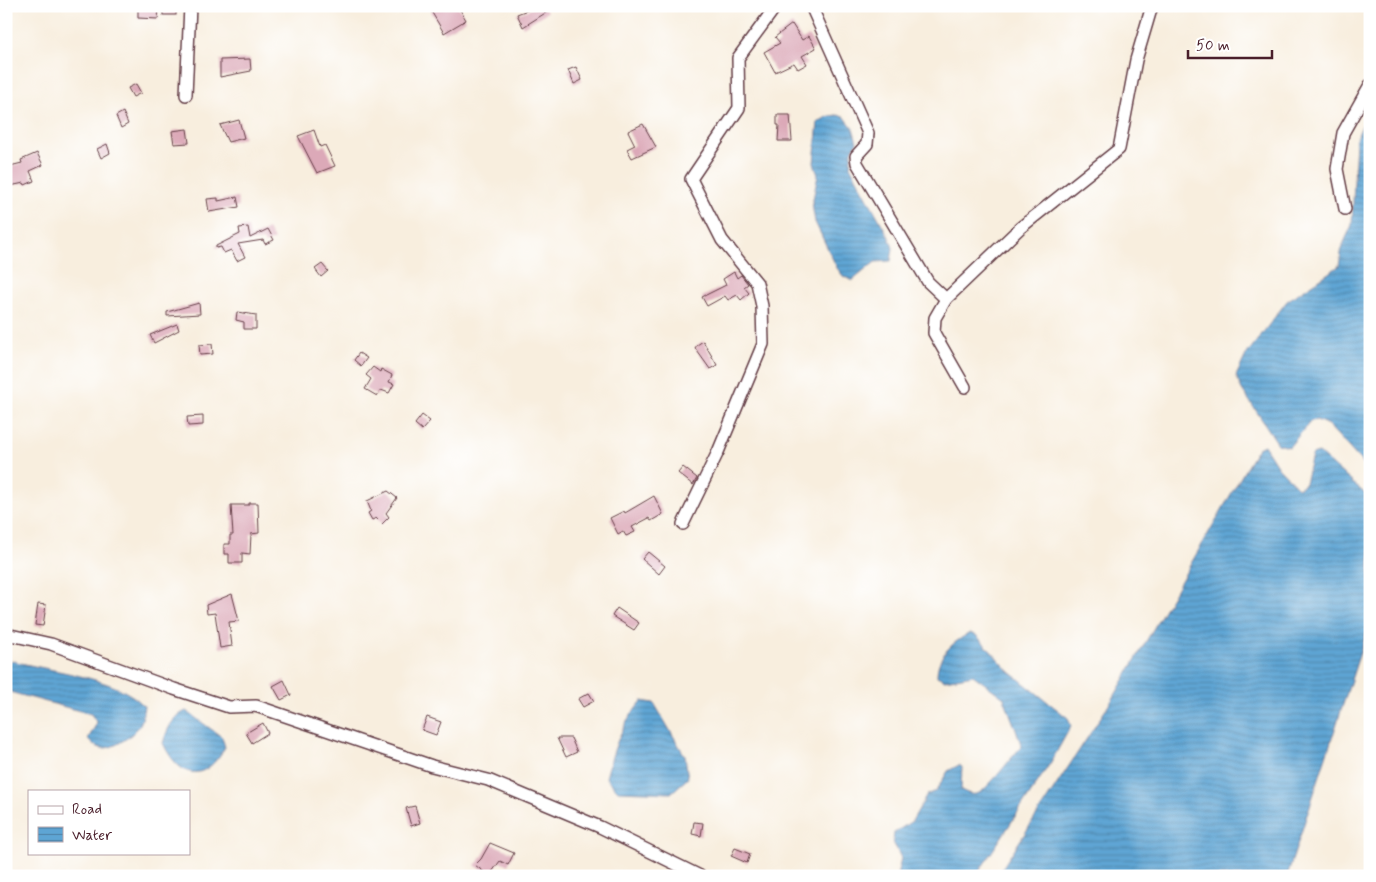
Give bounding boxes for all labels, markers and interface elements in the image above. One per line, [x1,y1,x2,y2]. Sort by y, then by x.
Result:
scale bar [1188,28,1272,60]
text: 50 m [1196,36,1230,56]
legend [28,790,190,854]
text: Road [72,800,102,820]
text: Water [72,826,112,846]

